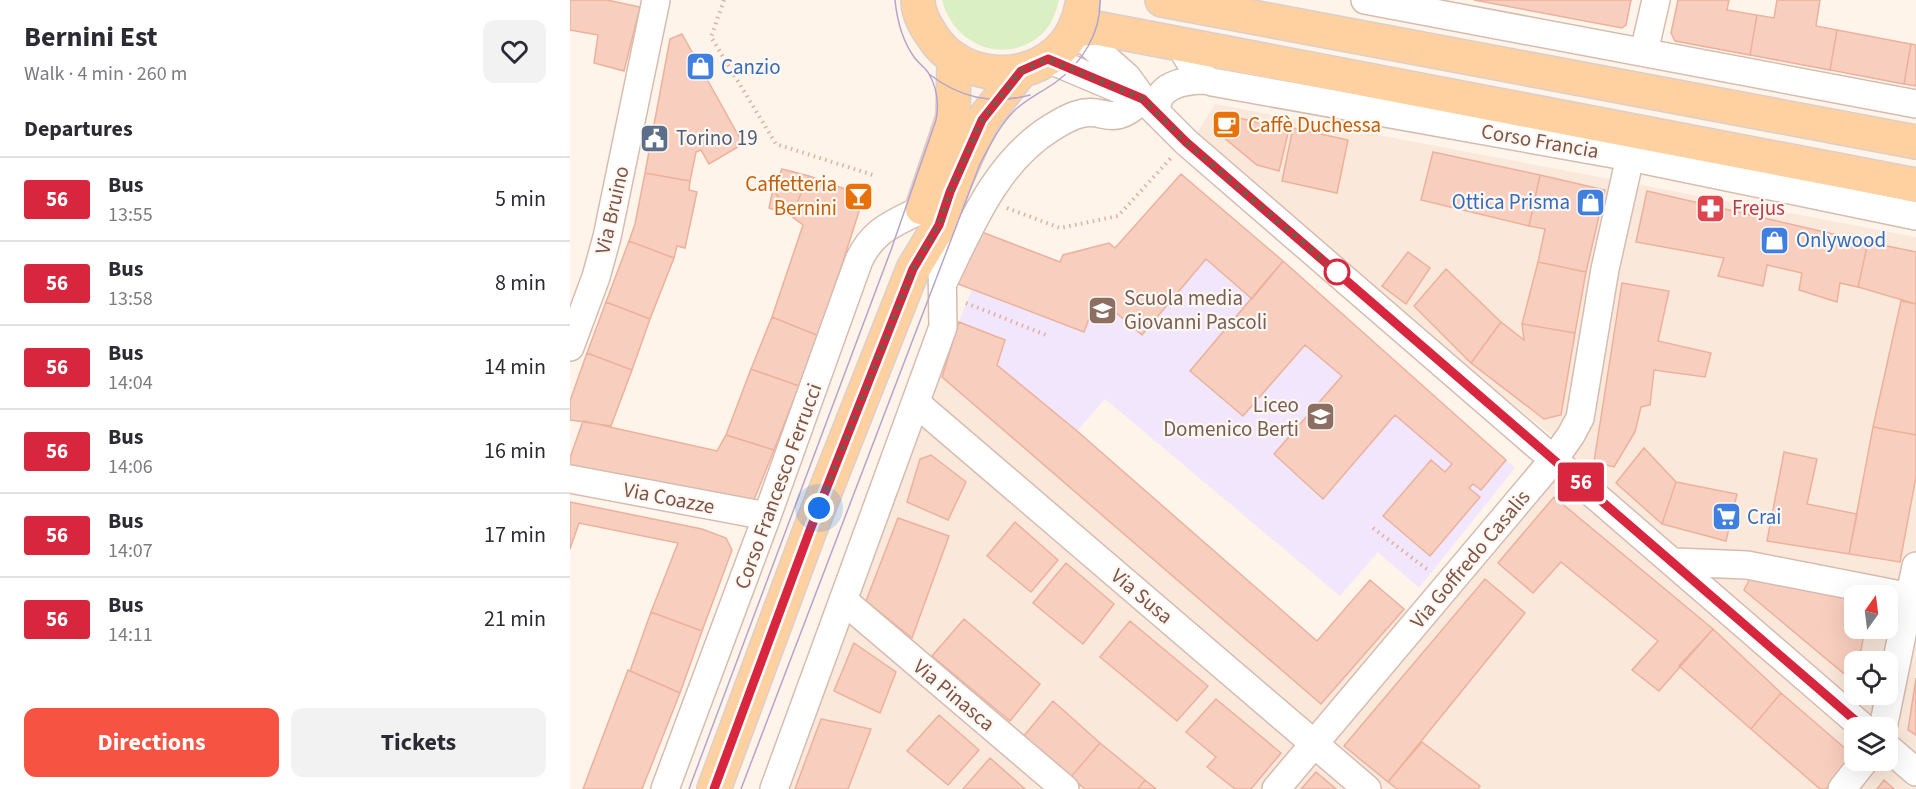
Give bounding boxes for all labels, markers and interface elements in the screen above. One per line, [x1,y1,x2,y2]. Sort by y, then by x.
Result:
text: Bernini Est [24,17,158,57]
button: heart [483,20,546,83]
shop icon: Canzio [684,51,716,83]
place label: Canzio [721,52,781,82]
text: Walk · 4 min · 260 m [24,60,187,88]
cafe icon: Caffè Duchessa [1211,109,1243,141]
place label: Caffè Duchessa [1248,110,1381,140]
text: Departures [24,113,133,145]
street label: Corso Francia [1479,116,1601,166]
public building icon: Torino 19 [639,122,671,154]
place label: Torino 19 [676,123,758,153]
street label: Via Bruino [587,163,637,257]
text: Bus [108,169,144,201]
place label: Caffetteria Bernini [745,169,837,223]
bar icon: Caffetteria Bernini [842,180,874,212]
text: 5 min [495,183,546,215]
text: 56 [46,184,68,214]
shop icon: Ottica Prisma [1575,186,1607,218]
place label: Ottica Prisma [1452,187,1570,217]
pharmacy icon: Frejus [1695,192,1727,224]
place label: Frejus [1732,193,1785,223]
text: 13:55 [108,201,153,229]
shop icon: Onlywood [1759,224,1791,256]
place label: Onlywood [1796,225,1886,255]
text: Bus [108,253,144,285]
unlabelled marker [1324,259,1350,285]
text: 8 min [495,267,546,299]
text: 56 [46,268,68,298]
place label: Scuola media Giovanni Pascoli [1124,283,1267,337]
text: 13:58 [108,285,153,313]
school or university icon: Scuola media Giovanni Pascoli [1087,294,1119,326]
text: Bus [108,337,144,369]
text: 14 min [484,351,546,383]
text: 56 [46,352,68,382]
text: 14:04 [108,369,153,397]
street label: Corso Francesco Ferrucci [727,379,829,593]
place label: Liceo Domenico Berti [1163,390,1299,444]
school or university icon: Liceo Domenico Berti [1304,401,1336,433]
text: Bus [108,421,144,453]
text: 16 min [484,435,546,467]
text: 56 [46,436,68,466]
text: 14:06 [108,453,153,481]
line badge: 56 [1554,462,1608,502]
text: 56 [1570,467,1592,497]
street label: Via Coazze [621,474,717,522]
street label: Via Goffredo Casalis [1403,483,1537,635]
your location [804,493,834,523]
supermarket icon: Crai [1710,501,1742,533]
place label: Crai [1747,502,1782,532]
text: Bus [108,505,144,537]
text: 17 min [484,519,546,551]
text: 56 [46,520,68,550]
text: 14:07 [108,537,153,565]
street label: Via Susa [1104,561,1180,631]
north arrow [1844,585,1898,639]
map controls [1844,585,1898,771]
text: Bus [108,589,144,621]
text: 21 min [484,603,546,635]
text: 56 [46,604,68,634]
text: 14:11 [108,621,153,649]
button: locate [1844,651,1898,705]
street label: Via Pinasca [907,652,1001,738]
button: Directions [24,708,279,777]
button: Tickets [291,708,546,777]
button: layers [1844,717,1898,771]

